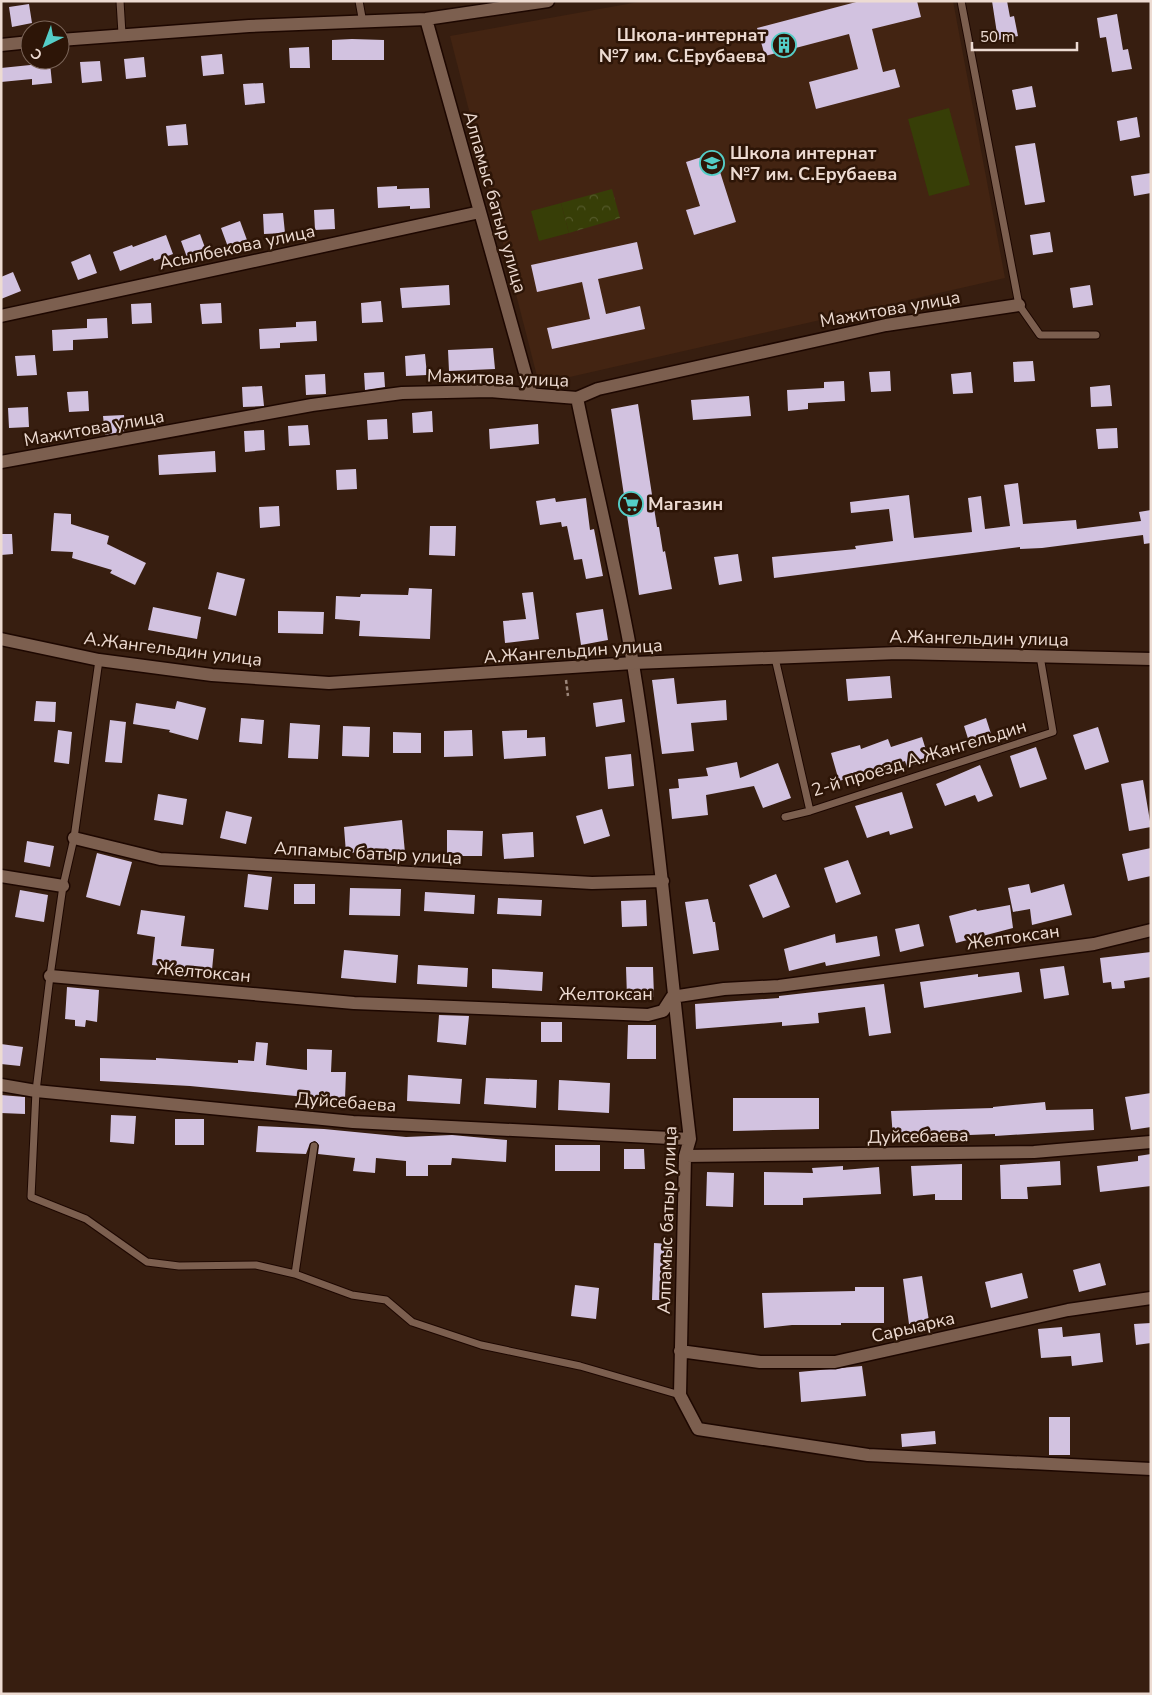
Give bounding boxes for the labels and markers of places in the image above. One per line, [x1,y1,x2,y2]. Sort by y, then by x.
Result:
place label: Школа-интернат №7 им. С.Ерубаева [599,23,766,68]
building icon: Школа-интернат №7 им. С.Ерубаева [771,32,797,58]
place label: Школа интернат №7 им. С.Ерубаева [730,141,897,186]
school or university icon: Школа интернат №7 им. С.Ерубаева [699,150,725,176]
supermarket icon: Магазин [618,491,644,517]
place label: Магазин [648,492,723,516]

